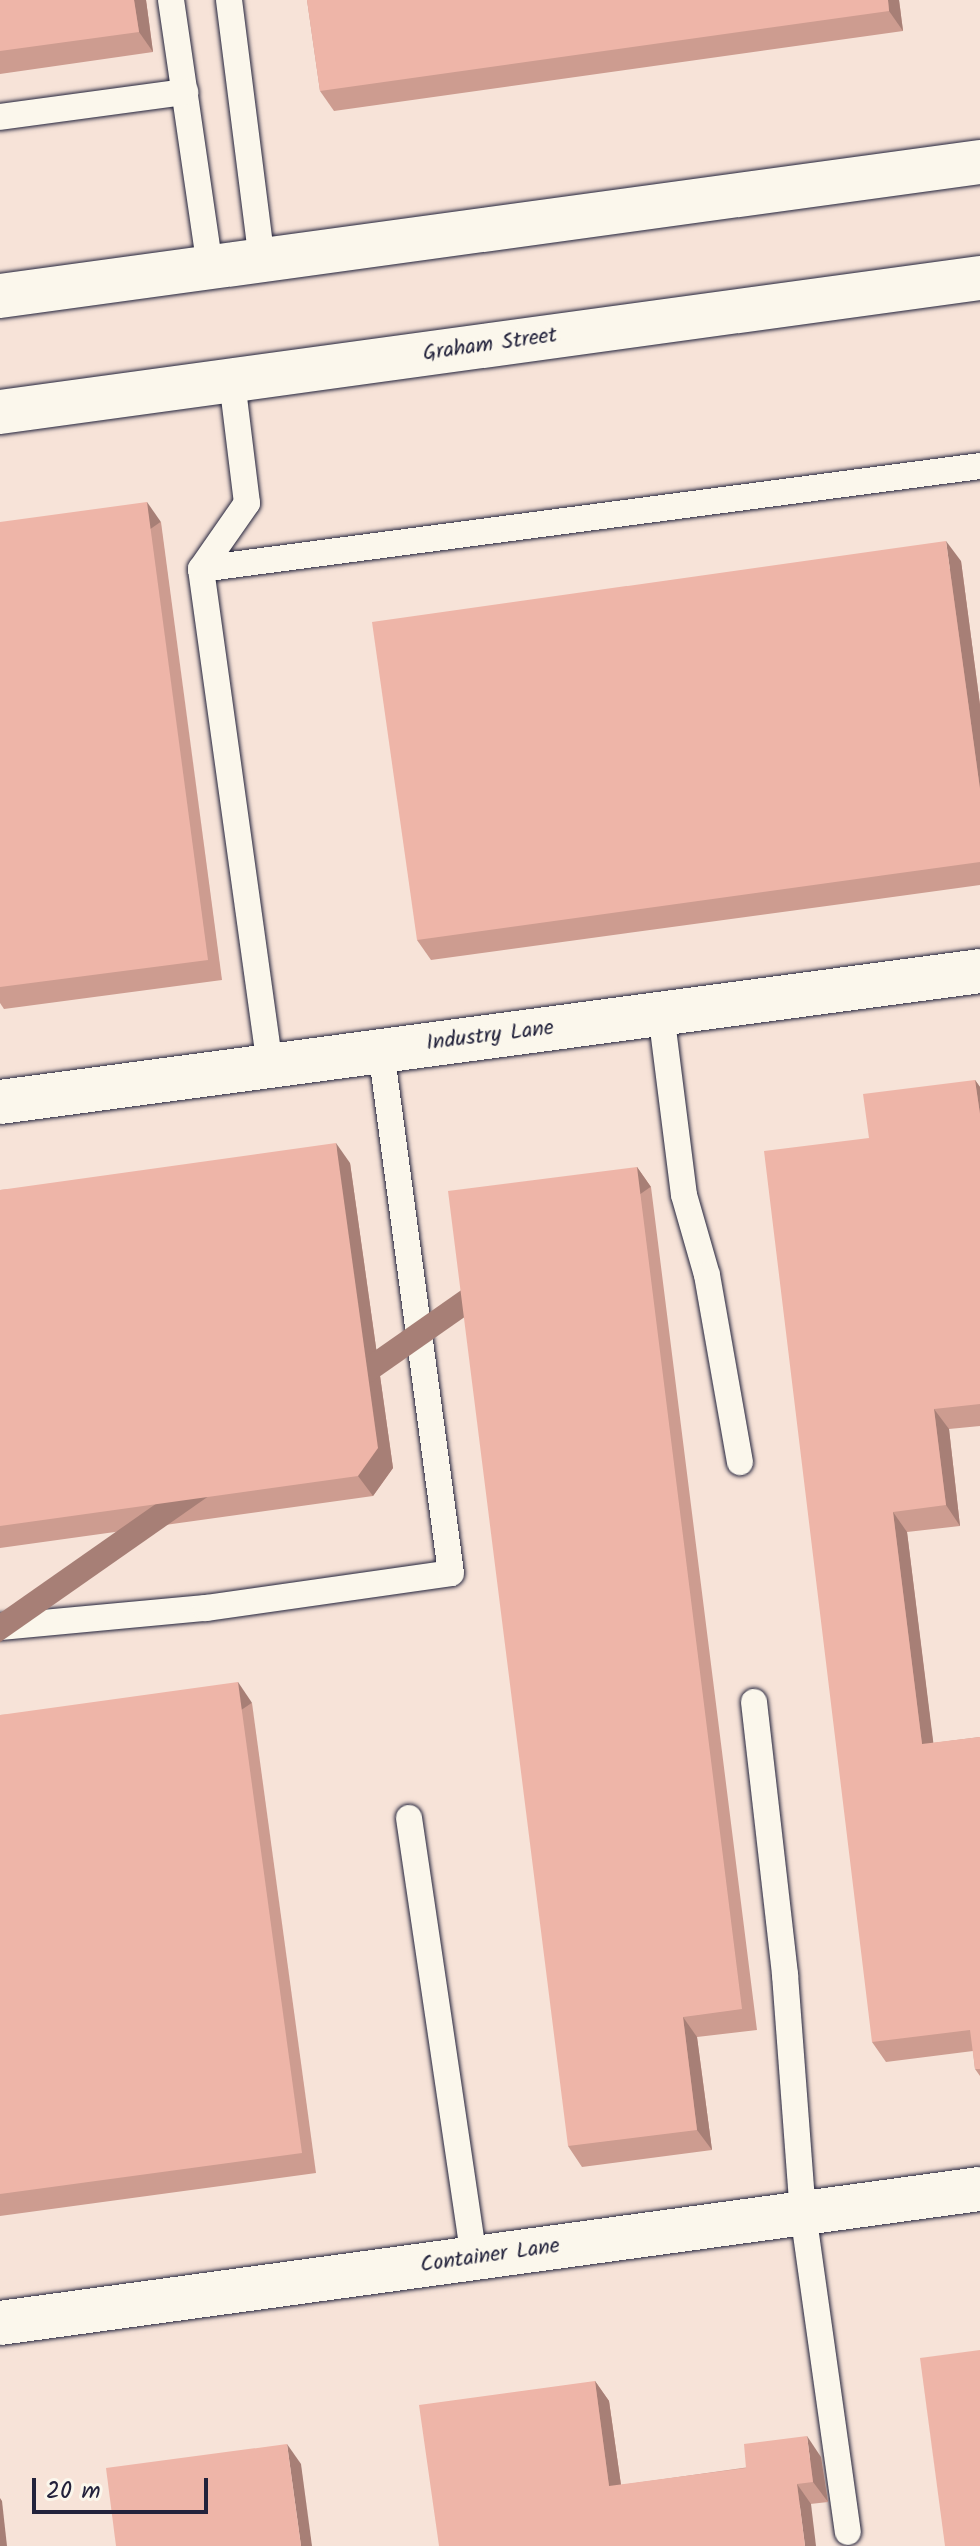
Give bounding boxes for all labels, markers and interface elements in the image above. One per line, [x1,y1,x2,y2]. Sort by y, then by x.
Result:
street label: Graham Street [421,323,559,367]
street label: Industry Lane [425,1015,555,1057]
street label: Container Lane [419,2233,561,2279]
scale bar [36,2462,212,2512]
text: 20 m [46,2472,101,2511]

